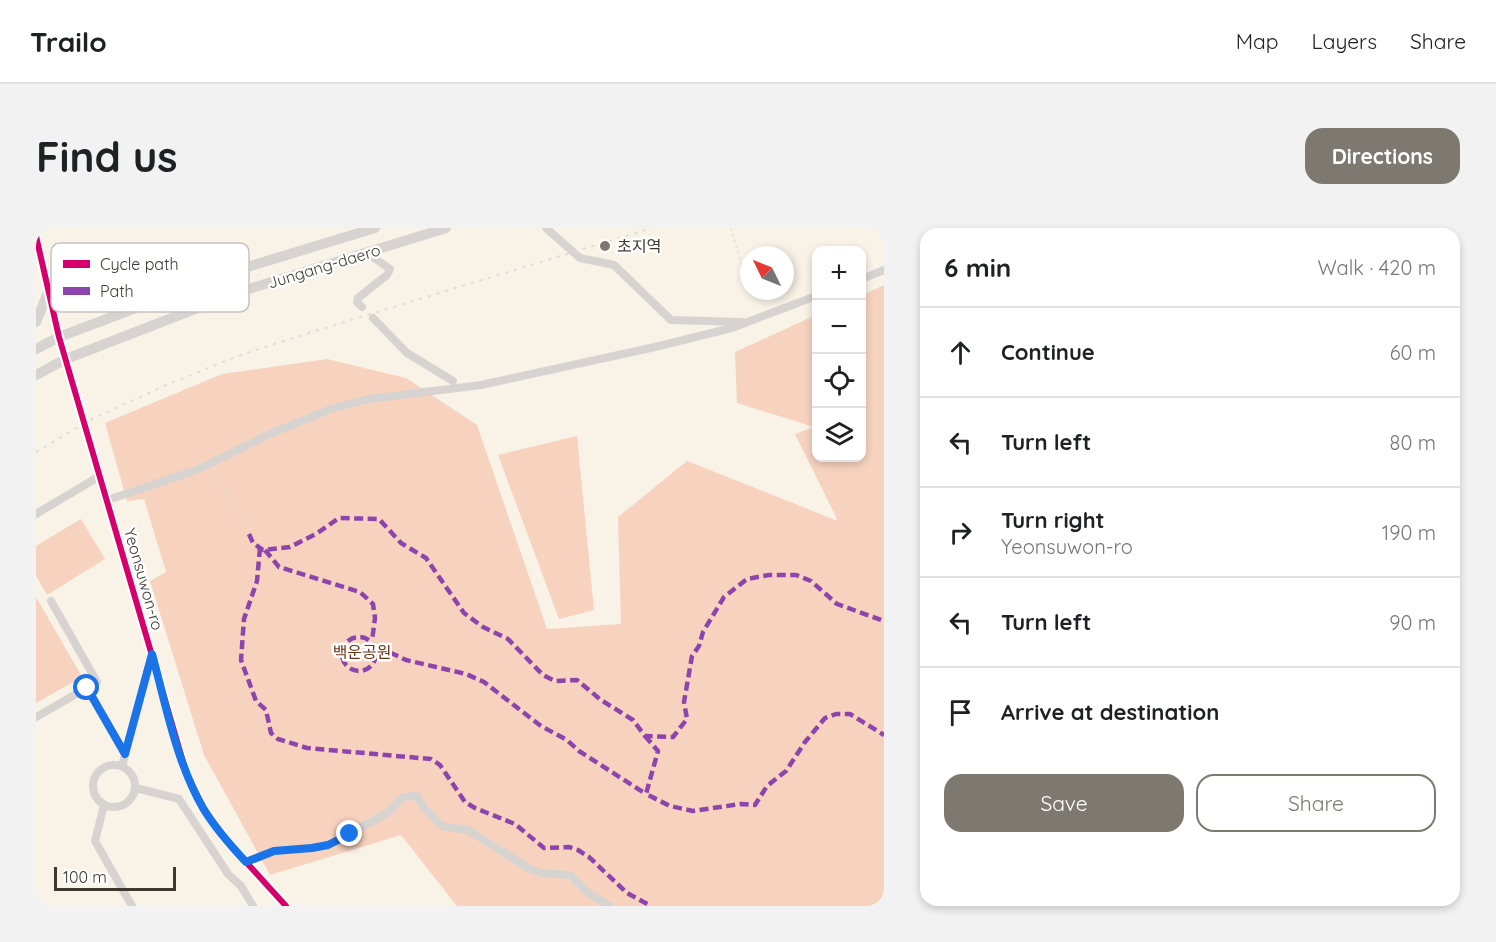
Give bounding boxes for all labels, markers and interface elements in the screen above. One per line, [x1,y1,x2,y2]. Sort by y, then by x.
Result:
text: Trailo [30,24,107,59]
text: Map [1236,28,1279,54]
text: Layers [1312,28,1377,54]
text: Share [1410,28,1466,54]
button: Directions [1305,128,1460,184]
text: Find us [36,130,178,183]
place label: 초지역 [617,236,661,256]
street label: Jungang-daero [265,239,383,293]
marker: 초지역 [598,239,612,253]
legend [51,243,249,312]
north arrow [740,246,794,300]
map controls [812,246,866,462]
button: + [812,246,866,300]
text: 6 min [944,251,1011,284]
text: Cycle path [100,254,179,274]
text: Walk · 420 m [1317,255,1436,280]
text: Path [100,281,134,301]
button: − [812,300,866,354]
icon: ahead [944,336,977,369]
text: Continue [1001,338,1095,366]
text: 60 m [1390,340,1436,365]
button: locate [812,354,866,408]
button: layers [812,408,866,462]
icon: left [944,426,977,459]
text: Turn left [1001,428,1091,456]
text: 80 m [1390,430,1436,455]
text: Turn right [1001,506,1105,534]
icon: right [944,516,977,549]
text: 190 m [1382,520,1436,545]
street label: Yeonsuwon-ro [120,526,168,632]
text: Yeonsuwon-ro [1001,534,1133,559]
icon: left [944,606,977,639]
text: Turn left [1001,608,1091,636]
text: 90 m [1389,610,1436,635]
park label: 백운공원 [333,642,391,662]
route start [73,674,99,700]
icon: arrive [944,696,977,729]
text: Arrive at destination [1001,698,1219,726]
button: Save [944,774,1184,832]
button: Share [1196,774,1436,832]
route end [336,820,362,846]
scale bar [54,864,176,892]
text: 100 m [63,867,107,887]

